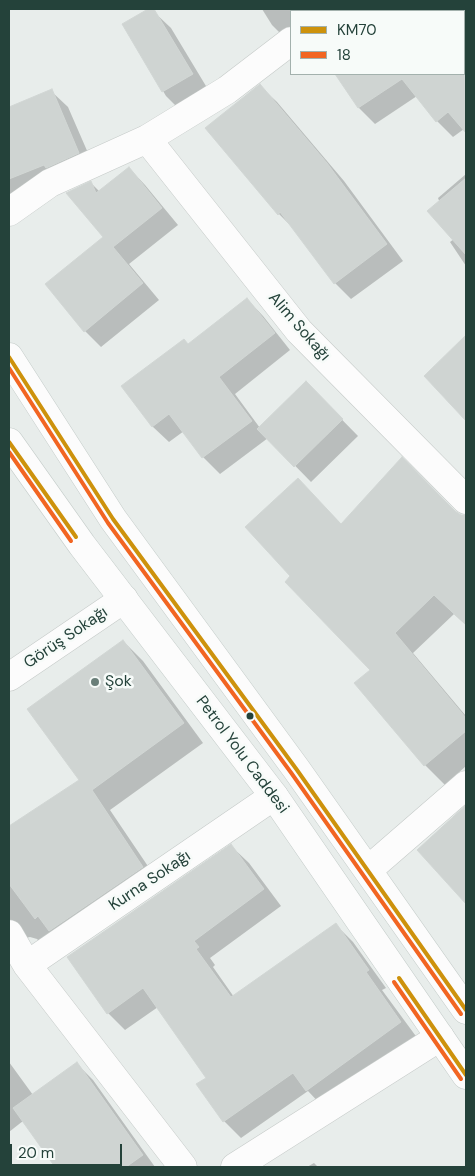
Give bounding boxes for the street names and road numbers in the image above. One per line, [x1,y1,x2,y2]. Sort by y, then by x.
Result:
street label: Alim Sokağı [264,289,334,365]
street label: Görüş Sokağı [20,603,112,673]
street label: Petrol Yolu Caddesi [191,692,293,818]
street label: Kurna Sokağı [106,847,194,915]

